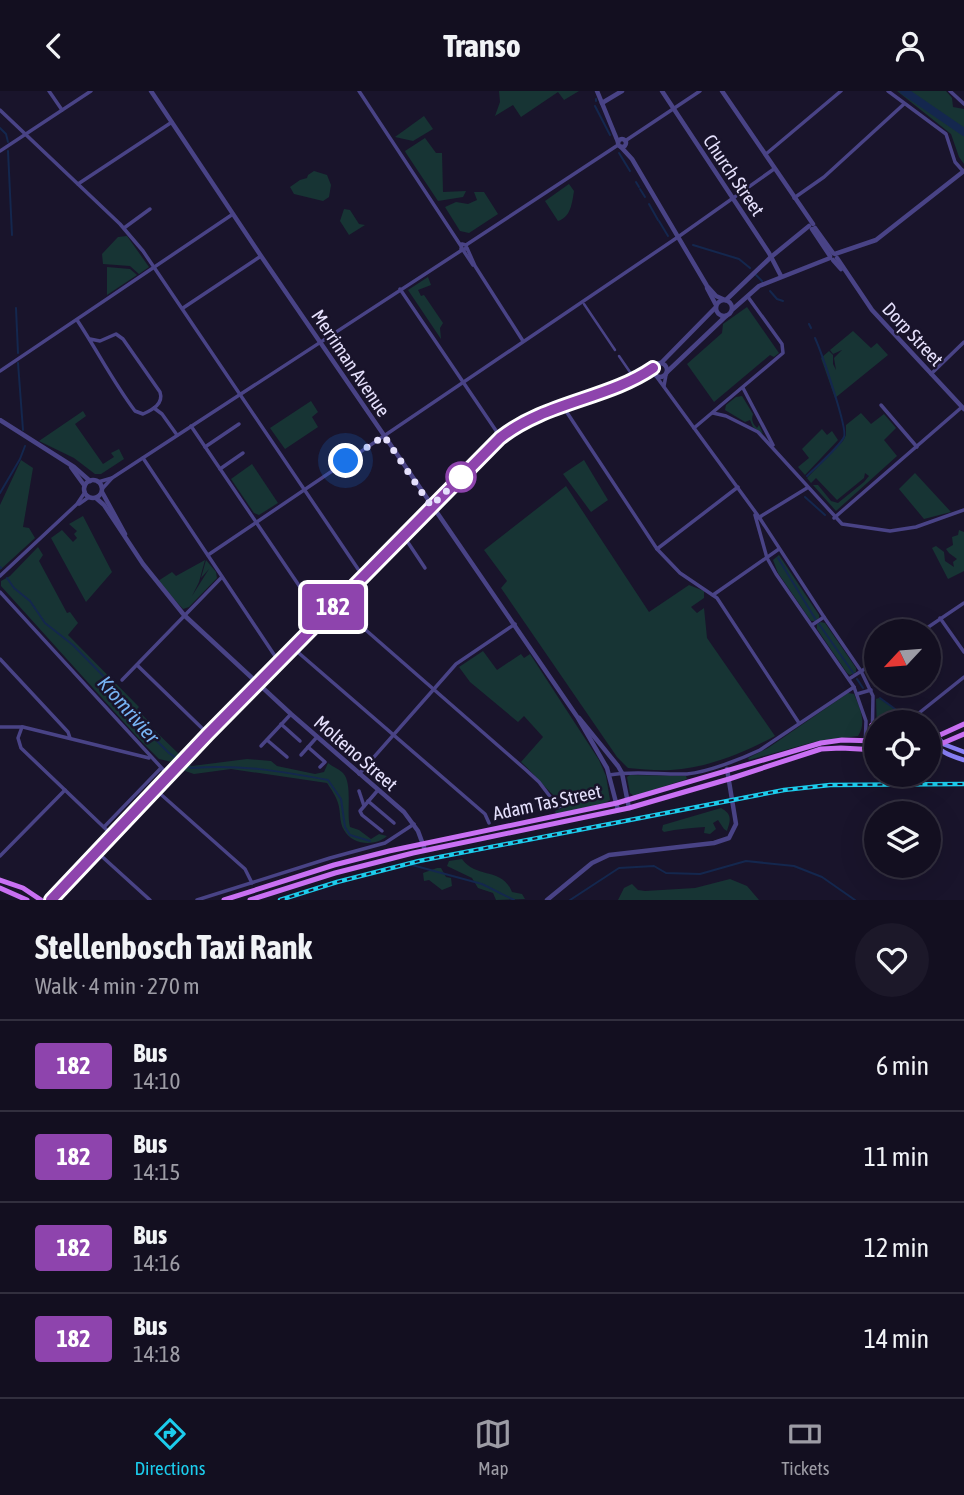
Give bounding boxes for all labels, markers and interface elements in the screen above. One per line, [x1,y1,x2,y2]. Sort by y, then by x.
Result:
icon: back [35,27,73,65]
text: Transo [443,27,521,64]
icon: person [891,27,929,65]
street label: Church Street [699,130,769,220]
street label: Dorp Street [878,298,948,370]
street label: Merriman Avenue [307,306,395,420]
your location [328,443,363,478]
unlabelled marker [446,462,476,492]
line badge: 182 [293,584,373,630]
text: 182 [316,593,350,620]
north arrow [864,619,942,697]
map controls [864,619,941,878]
water label: Kromrivier [93,671,165,748]
button: locate [864,710,941,787]
street label: Molteno Street [310,711,402,795]
street label: Adam Tas Street [491,780,603,824]
button: layers [864,801,941,878]
button: heart [855,923,929,997]
text: Stellenbosch Taxi Rank [35,928,312,966]
text: Walk · 4 min · 270 m [35,973,199,999]
text: Bus [133,1038,167,1068]
text: 6 min [876,1051,929,1081]
text: 182 [57,1052,90,1079]
text: 14:10 [133,1068,180,1094]
text: Bus [133,1129,167,1159]
text: 11 min [864,1142,929,1172]
text: 182 [57,1143,90,1170]
text: 14:15 [133,1159,180,1185]
text: Bus [133,1220,167,1250]
text: 12 min [864,1233,929,1263]
text: 182 [57,1234,90,1261]
text: 14:16 [133,1250,180,1276]
text: Bus [133,1311,167,1341]
text: 14 min [864,1324,929,1354]
text: 182 [57,1325,90,1352]
text: 14:18 [133,1341,180,1367]
tab: Directions [134,1415,205,1479]
tab: Map [474,1415,512,1479]
tab: Tickets [781,1415,829,1479]

